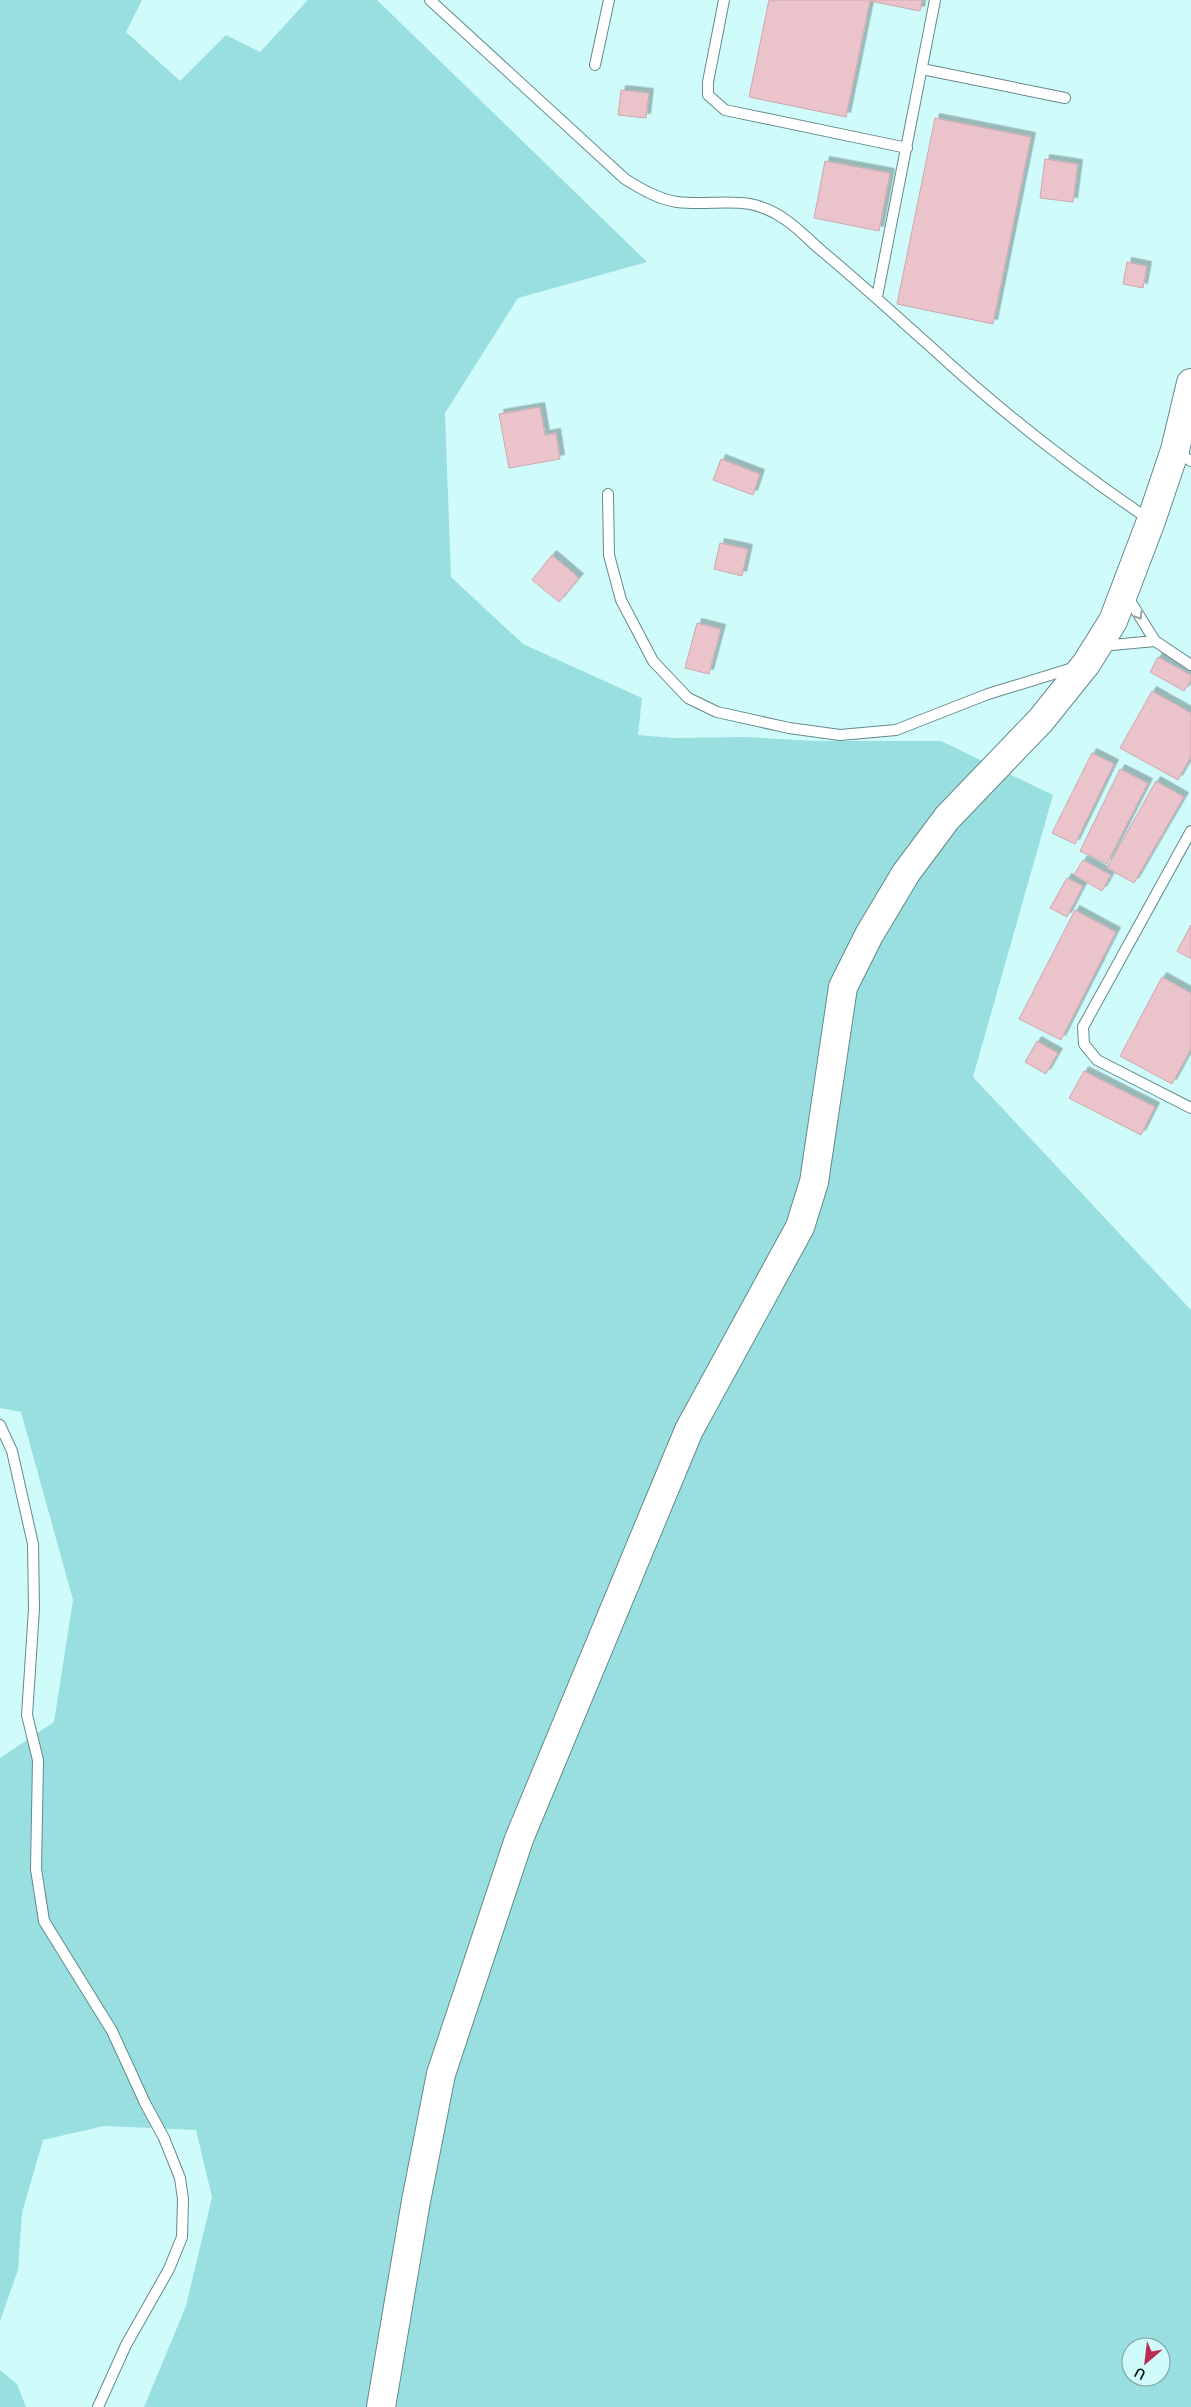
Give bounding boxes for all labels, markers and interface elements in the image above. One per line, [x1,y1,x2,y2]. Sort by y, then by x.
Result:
one-way arrow [1133,611,1143,620]
north arrow [1121,2337,1171,2387]
text: U [1131,2363,1149,2385]

